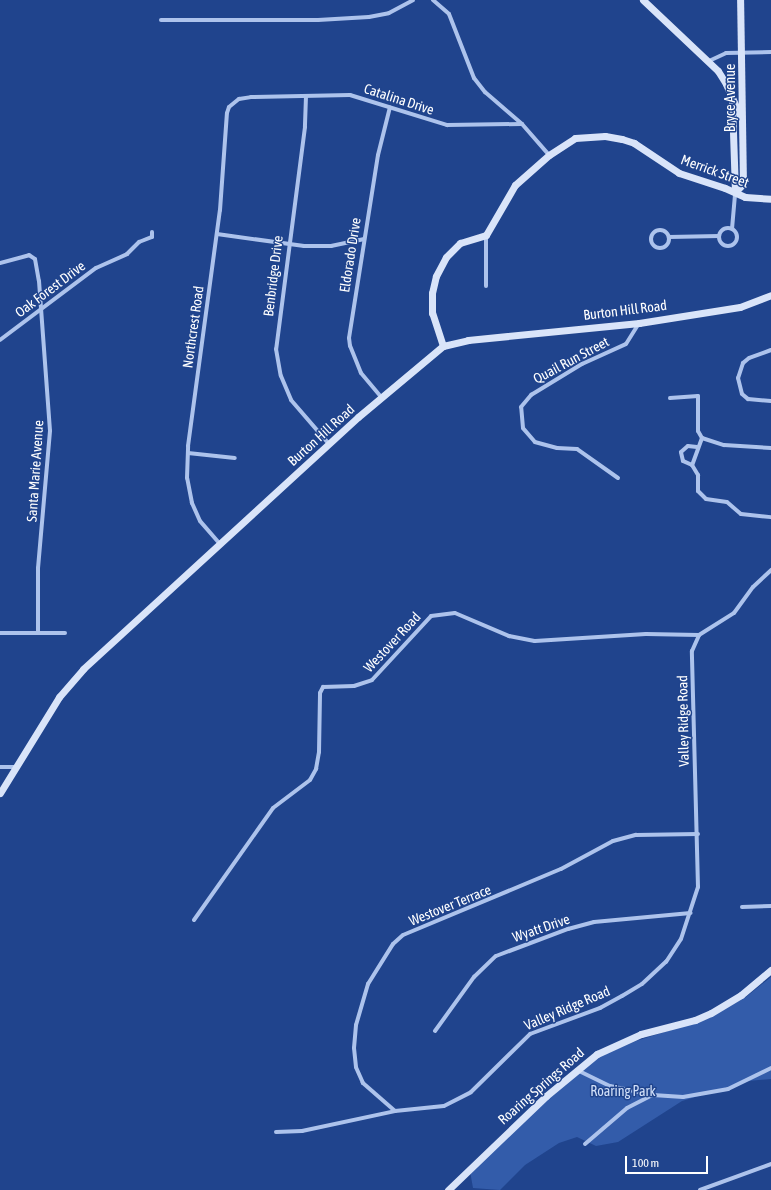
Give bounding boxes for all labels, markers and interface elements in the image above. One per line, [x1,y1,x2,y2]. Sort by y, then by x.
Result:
street label: Bryce Avenue [722,64,738,132]
street label: Catalina Drive [362,80,436,118]
street label: Merrick Street [679,151,751,191]
street label: Eldorado Drive [336,216,364,294]
street label: Benbridge Drive [260,234,286,318]
street label: Oak Forest Drive [12,257,88,321]
street label: Northcrest Road [179,285,207,369]
street label: Burton Hill Road [582,297,668,323]
street label: Quail Run Street [530,333,612,387]
street label: Burton Hill Road [284,401,358,469]
street label: Santa Marie Avenue [23,420,47,522]
street label: Westover Road [360,608,424,676]
street label: Valley Ridge Road [674,675,692,767]
street label: Westover Terrace [406,881,494,929]
street label: Wyatt Drive [510,910,572,946]
street label: Valley Ridge Road [521,982,613,1034]
street label: Roaring Springs Road [495,1044,587,1128]
park label: Roaring Park [590,1083,656,1099]
scale bar [627,1148,710,1174]
text: 100 m [632,1156,659,1170]

